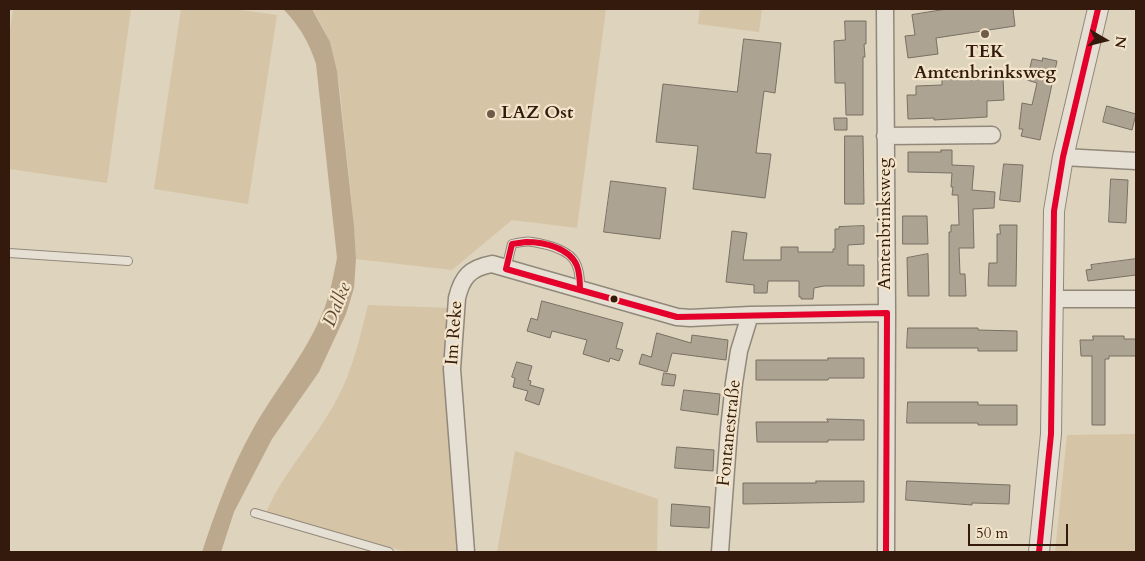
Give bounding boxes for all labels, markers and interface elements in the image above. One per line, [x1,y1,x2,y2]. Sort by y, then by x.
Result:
north arrow [1080,15,1130,65]
marker: TEK Amtenbrinksweg [979,28,991,40]
text: N [1110,35,1131,49]
place label: TEK Amtenbrinksweg [914,42,1056,84]
place label: LAZ Ost [501,103,573,125]
marker: LAZ Ost [485,108,497,120]
street label: Amtenbrinksweg [875,158,897,290]
water label: Dalke [319,280,357,330]
unlabelled marker [609,294,619,304]
street label: Im Reke [442,300,468,366]
street label: Fontanestraße [714,379,746,487]
scale bar [970,514,1070,546]
text: 50 m [976,523,1008,543]

